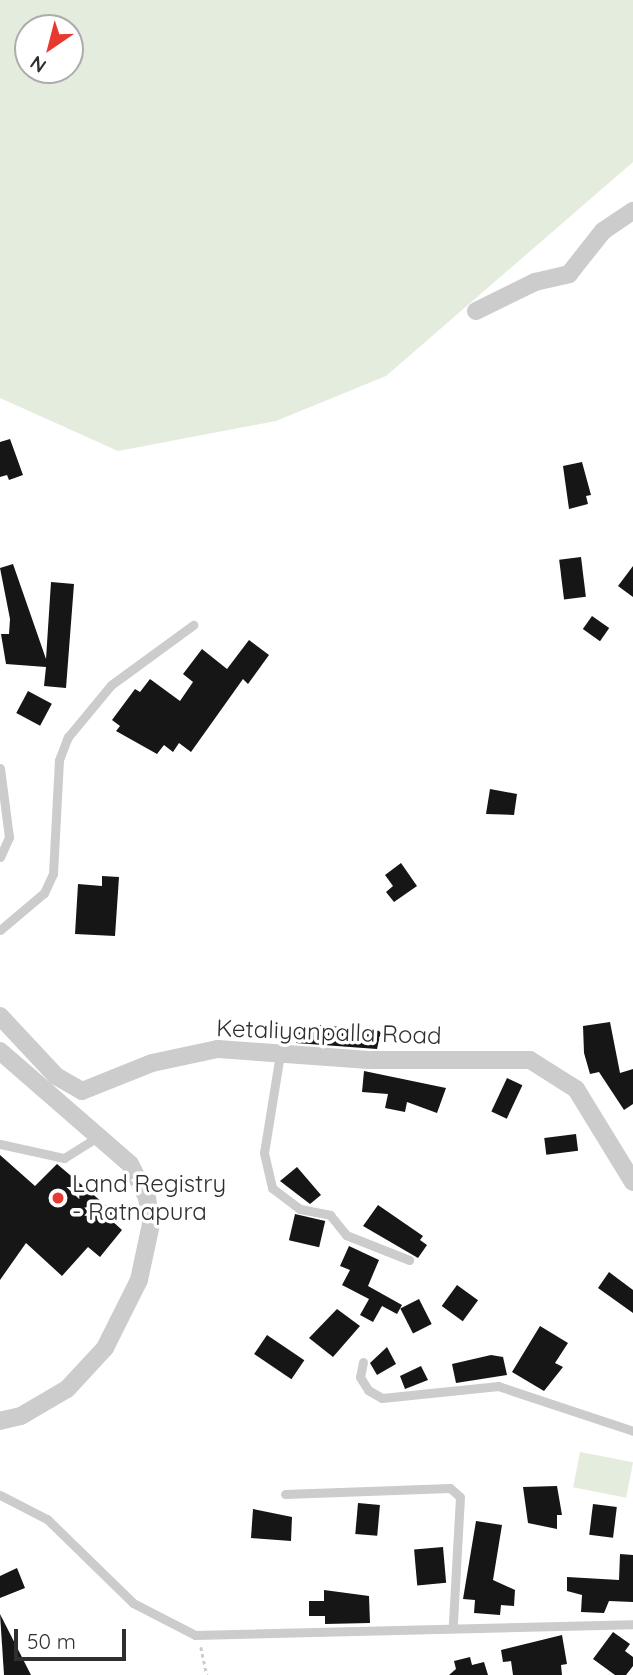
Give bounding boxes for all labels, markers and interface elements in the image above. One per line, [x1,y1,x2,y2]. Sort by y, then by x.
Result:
north arrow [14,14,84,84]
text: N [25,51,51,78]
street label: Ketaliyanpalla Road [216,1014,442,1050]
place label: Land Registry - Ratnapura [72,1170,226,1226]
marker: Land Registry - Ratnapura [50,1190,66,1206]
scale bar [18,1616,130,1660]
text: 50 m [27,1628,76,1654]

